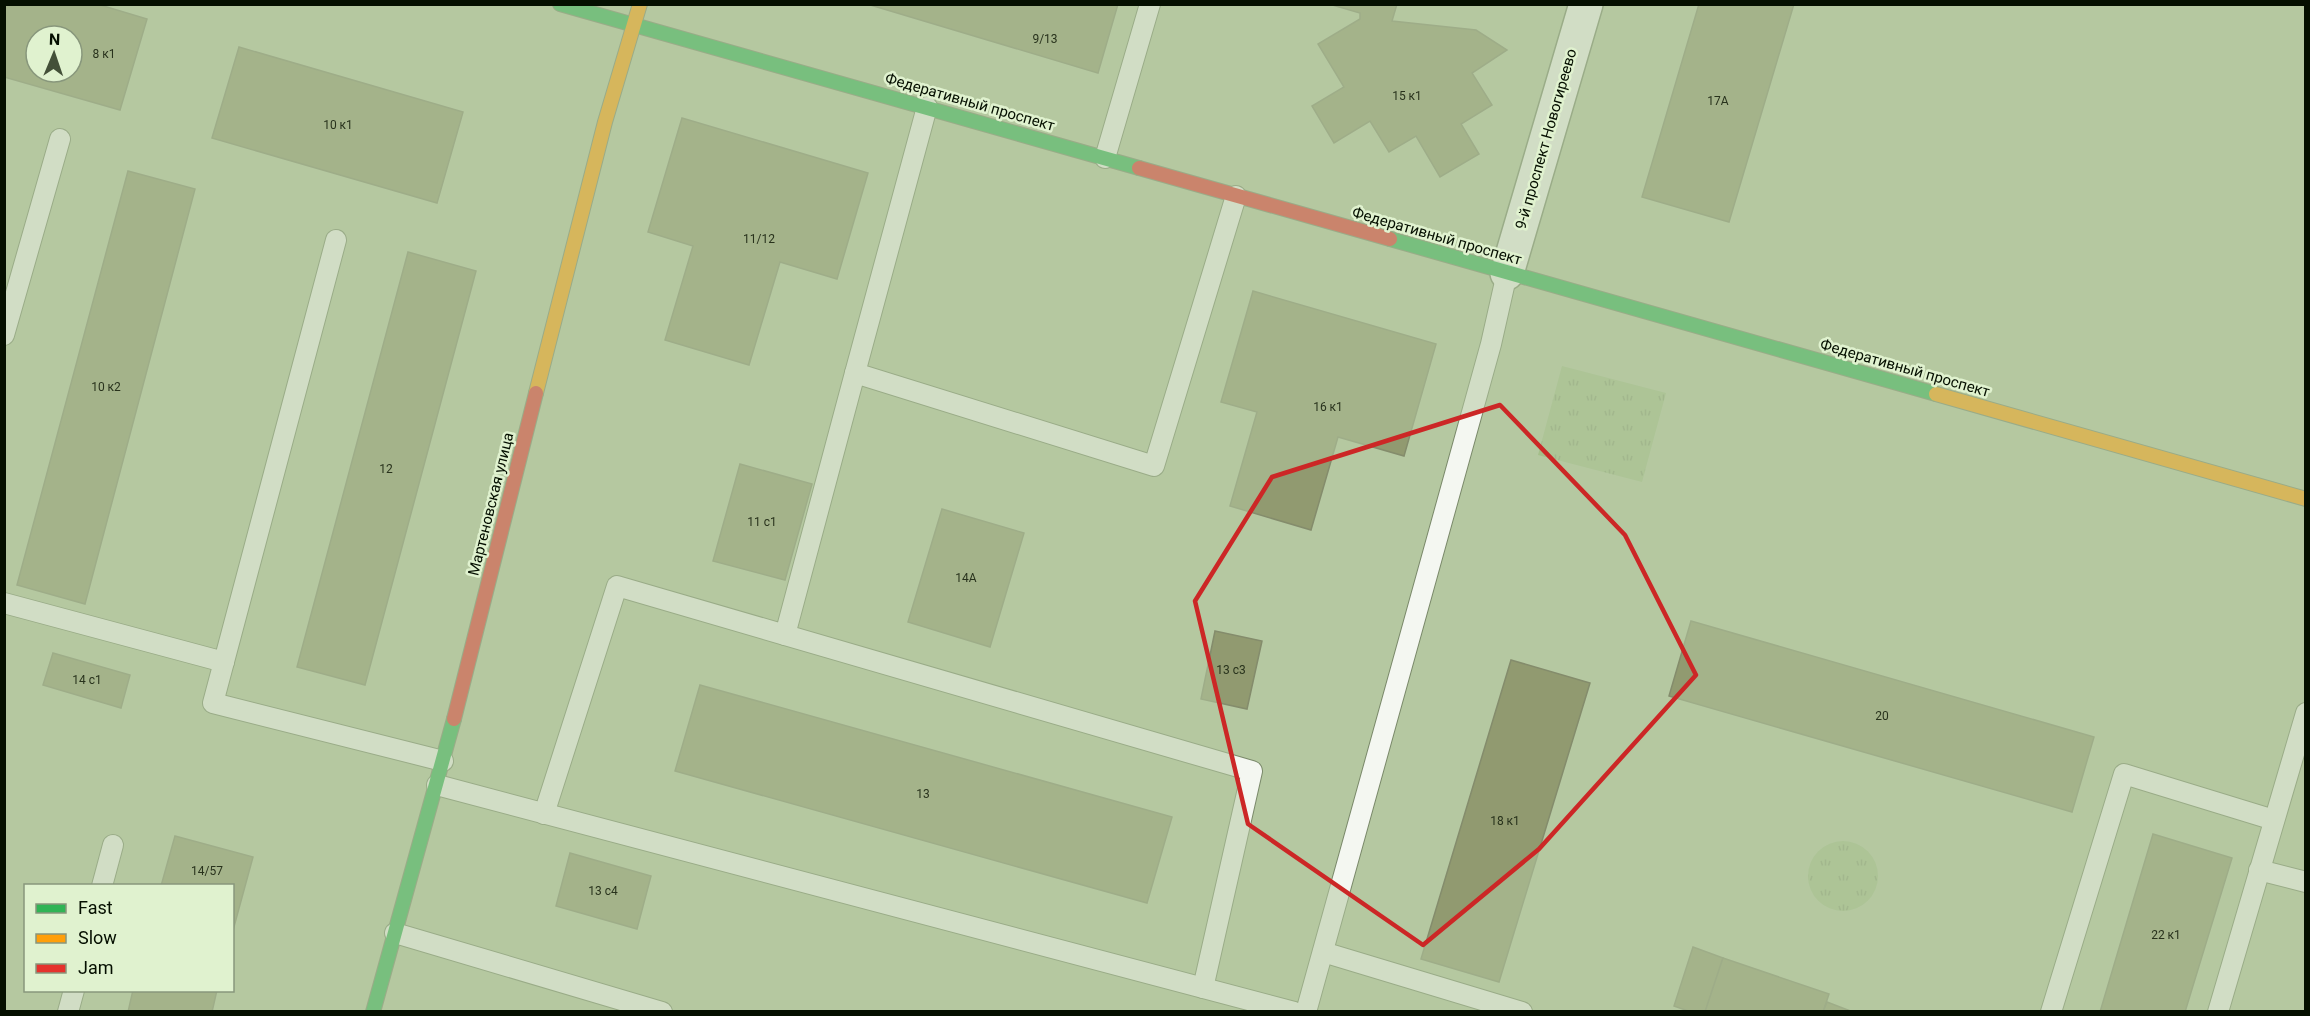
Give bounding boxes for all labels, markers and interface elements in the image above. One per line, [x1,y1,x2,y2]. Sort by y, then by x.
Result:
north arrow [24,24,84,84]
text: N [49,30,60,49]
house number: 9/13 [1032,32,1058,46]
house number: 8 к1 [93,47,115,61]
street label: 9-й проспект Новогиреево [1512,47,1580,231]
street label: Федеративный проспект [883,69,1057,135]
house number: 15 к1 [1392,89,1422,103]
house number: 17А [1707,94,1729,108]
house number: 10 к1 [323,118,353,132]
street label: Федеративный проспект [1350,203,1524,269]
house number: 11/12 [743,232,775,246]
street label: Федеративный проспект [1818,335,1992,401]
house number: 10 к2 [91,380,121,394]
house number: 16 к1 [1313,400,1343,414]
street label: Мартеновская улица [465,431,517,577]
house number: 12 [379,462,393,476]
house number: 11 с1 [747,515,777,529]
house number: 14А [955,571,977,585]
house number: 13 c3 [1216,663,1246,677]
house number: 14 c1 [72,673,102,687]
house number: 20 [1875,709,1889,723]
house number: 13 [916,787,930,801]
house number: 18 к1 [1490,814,1520,828]
house number: 14/57 [191,864,223,878]
legend [24,884,234,992]
house number: 13 c4 [588,884,618,898]
text: Fast [78,897,113,918]
text: Slow [78,927,117,948]
house number: 22 к1 [2151,928,2181,942]
text: Jam [78,957,114,978]

